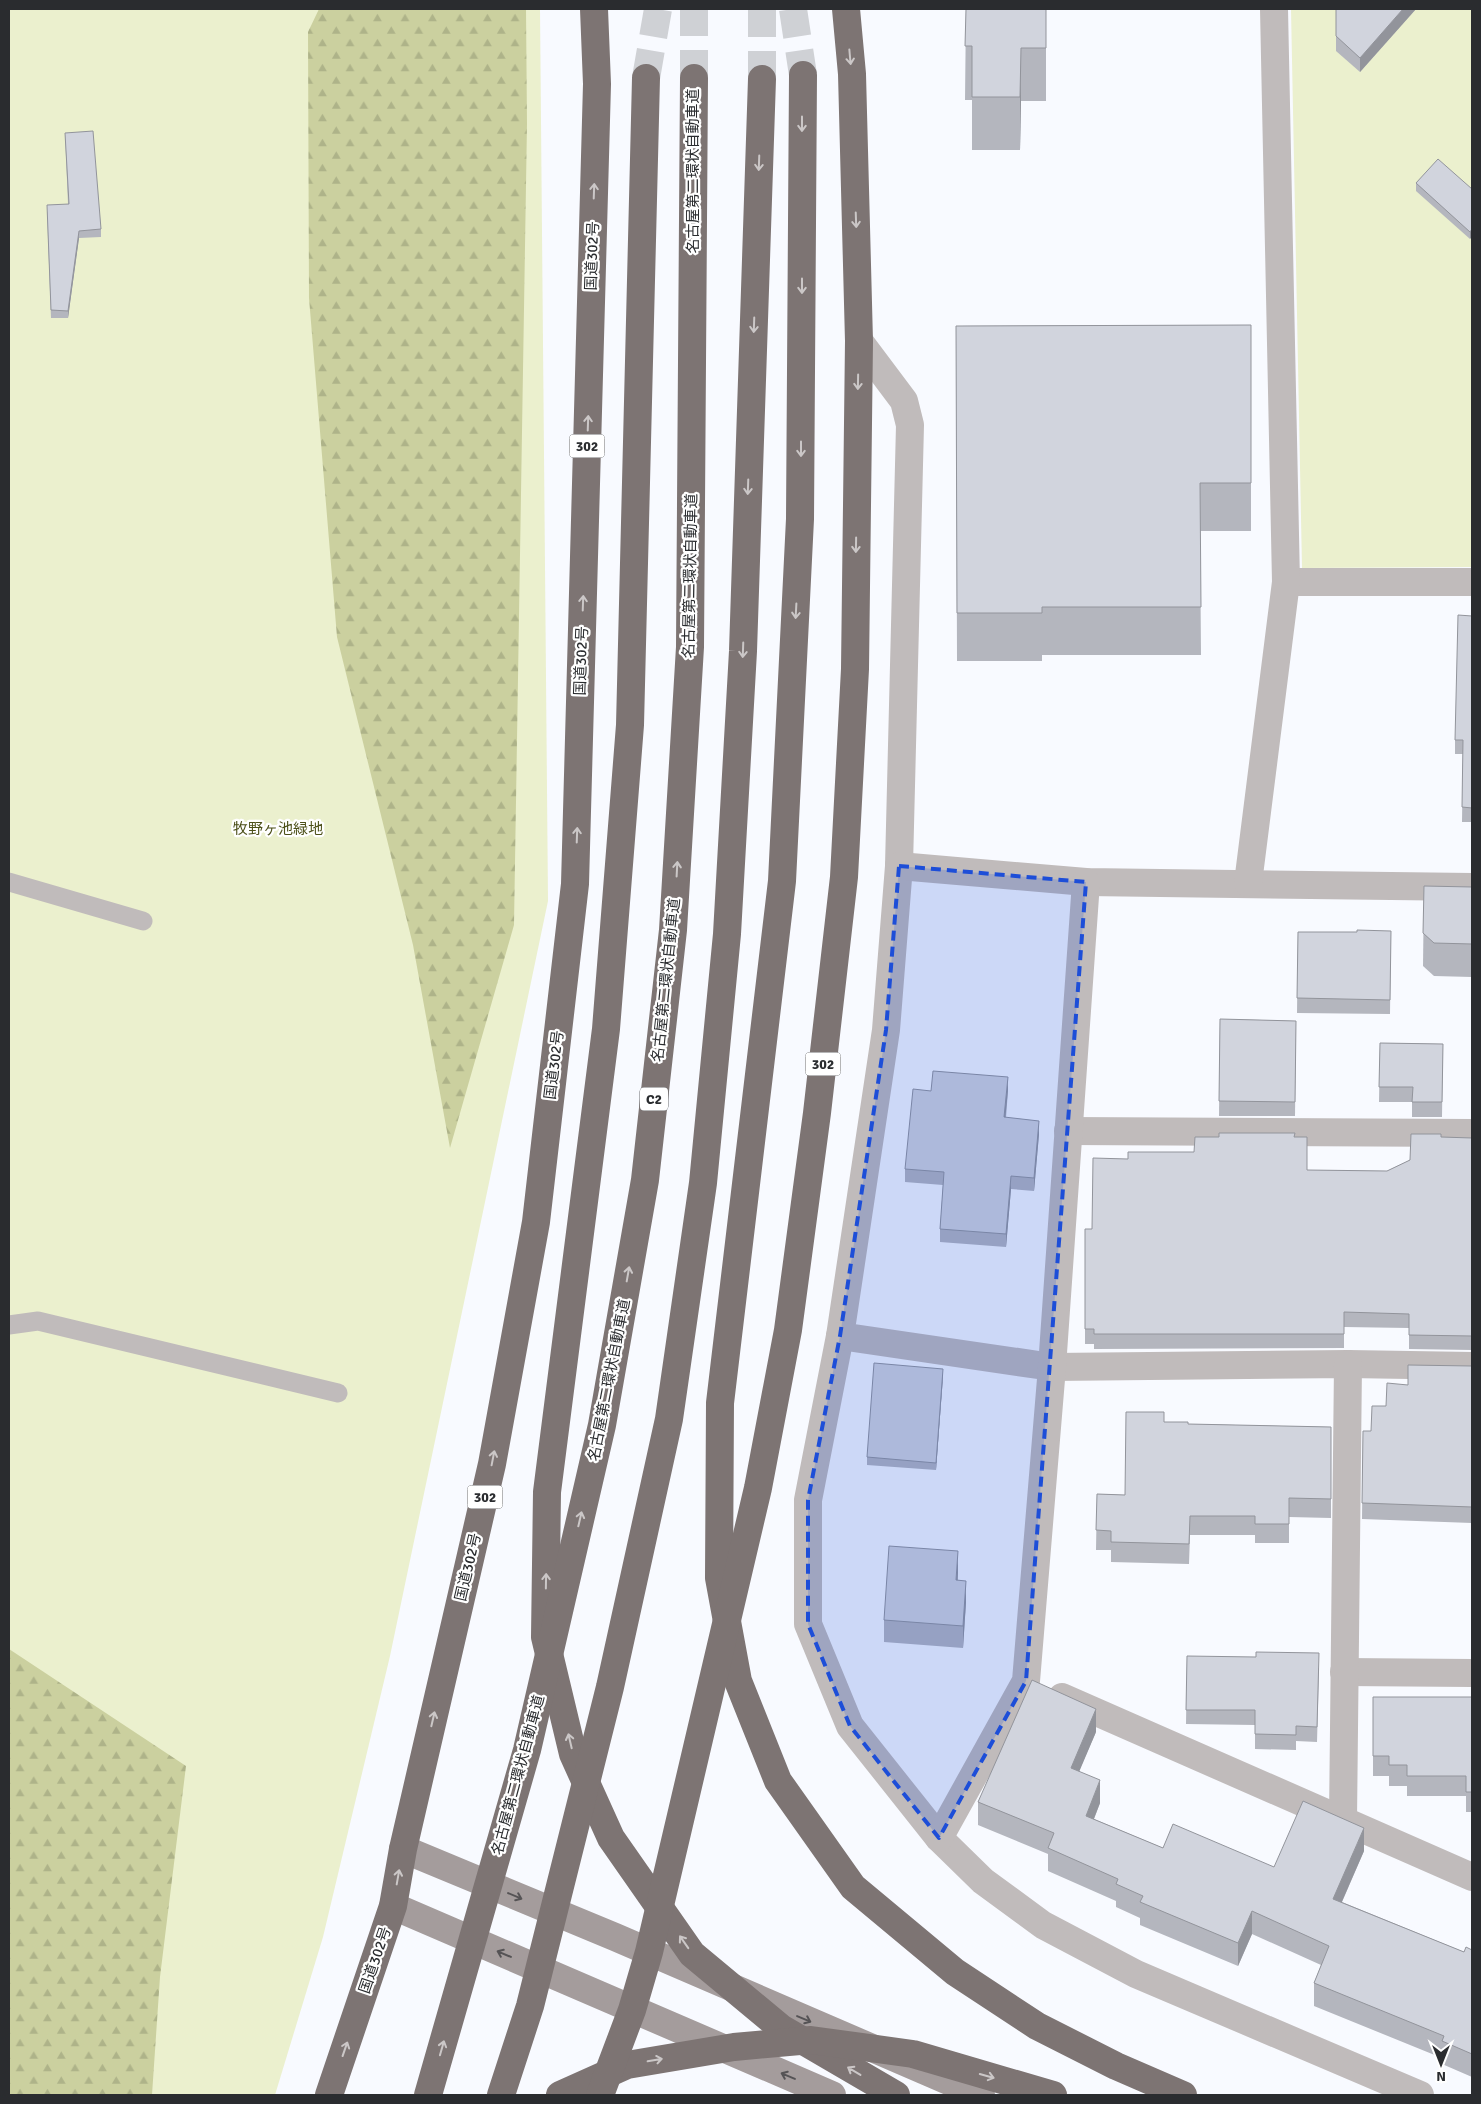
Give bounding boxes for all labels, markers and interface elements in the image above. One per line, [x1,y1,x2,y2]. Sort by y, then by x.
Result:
one-way arrow [845,49,855,65]
street label: 名古屋第二環状自動車道 [684,88,702,254]
one-way arrow [797,115,807,131]
one-way arrow [754,154,764,170]
one-way arrow [589,183,599,199]
one-way arrow [851,211,860,227]
street label: 国道302号 [582,221,602,291]
one-way arrow [797,278,807,294]
one-way arrow [749,317,758,333]
one-way arrow [853,374,863,390]
one-way arrow [583,415,592,431]
road number: 302 [570,434,604,458]
one-way arrow [796,440,806,456]
one-way arrow [744,479,753,495]
street label: 名古屋第二環状自動車道 [680,493,700,659]
one-way arrow [852,536,861,552]
one-way arrow [578,595,588,612]
one-way arrow [791,603,800,619]
street label: 国道302号 [571,626,591,696]
one-way arrow [738,642,748,658]
park label: 牧野ヶ池緑地 [233,820,323,838]
one-way arrow [572,828,581,844]
one-way arrow [672,862,681,878]
street label: 名古屋第二環状自動車道 [648,897,684,1063]
street label: 国道302号 [541,1030,567,1100]
road number: 302 [806,1052,840,1076]
road number: C2 [640,1088,668,1110]
one-way arrow [624,1266,634,1282]
street label: 名古屋第二環状自動車道 [584,1297,634,1463]
one-way arrow [489,1451,499,1467]
road number: 302 [468,1485,502,1508]
one-way arrow [576,1511,585,1527]
street label: 国道302号 [451,1531,485,1603]
one-way arrow [541,1573,551,1590]
street label: 名古屋第二環状自動車道 [488,1693,548,1857]
one-way arrow [429,1711,438,1727]
one-way arrow [565,1733,574,1749]
one-way arrow [393,1870,403,1886]
one-way arrow [507,1891,522,1901]
street label: 国道302号 [355,1924,395,1996]
one-way arrow [679,1935,689,1949]
one-way arrow [497,1949,512,1959]
one-way arrow [796,2015,811,2024]
north arrow [1416,2039,1466,2089]
one-way arrow [340,2041,350,2057]
one-way arrow [437,2041,447,2057]
one-way arrow [646,2055,662,2065]
one-way arrow [848,2065,862,2075]
text: N [1436,2068,1446,2085]
one-way arrow [781,2071,796,2081]
one-way arrow [978,2071,994,2081]

